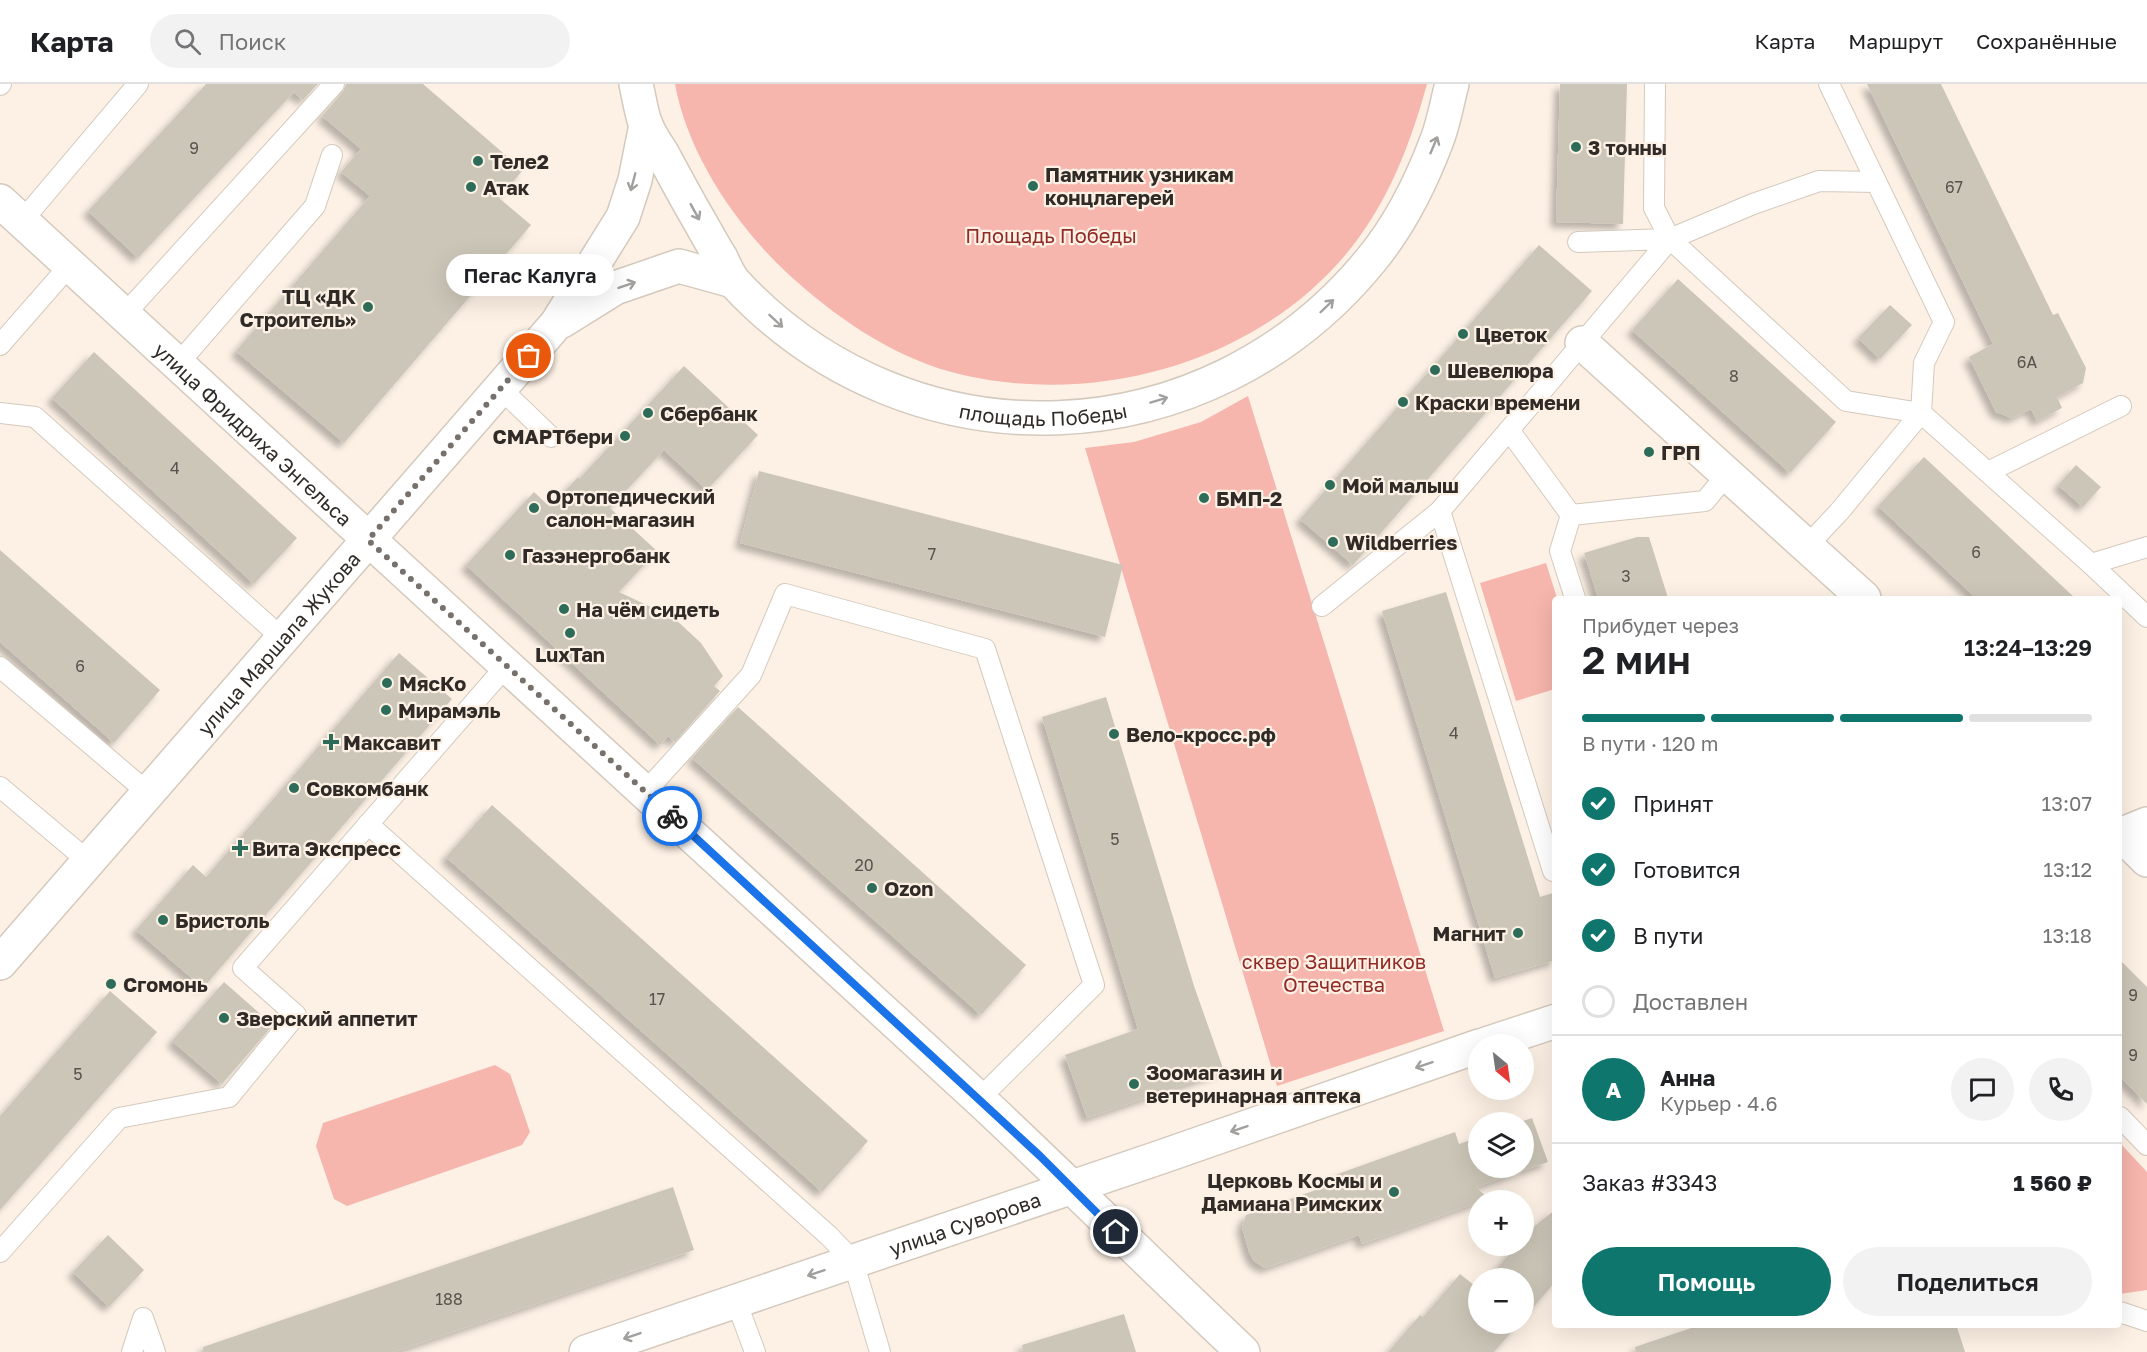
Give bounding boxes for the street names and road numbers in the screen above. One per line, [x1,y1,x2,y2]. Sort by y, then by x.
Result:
street label: улица Фридриха Энгельса [149,337,357,531]
street label: площадь Победы [957,398,1129,430]
street label: улица Маршала Жукова [192,547,365,740]
street label: улица Суворова [886,1187,1044,1260]

